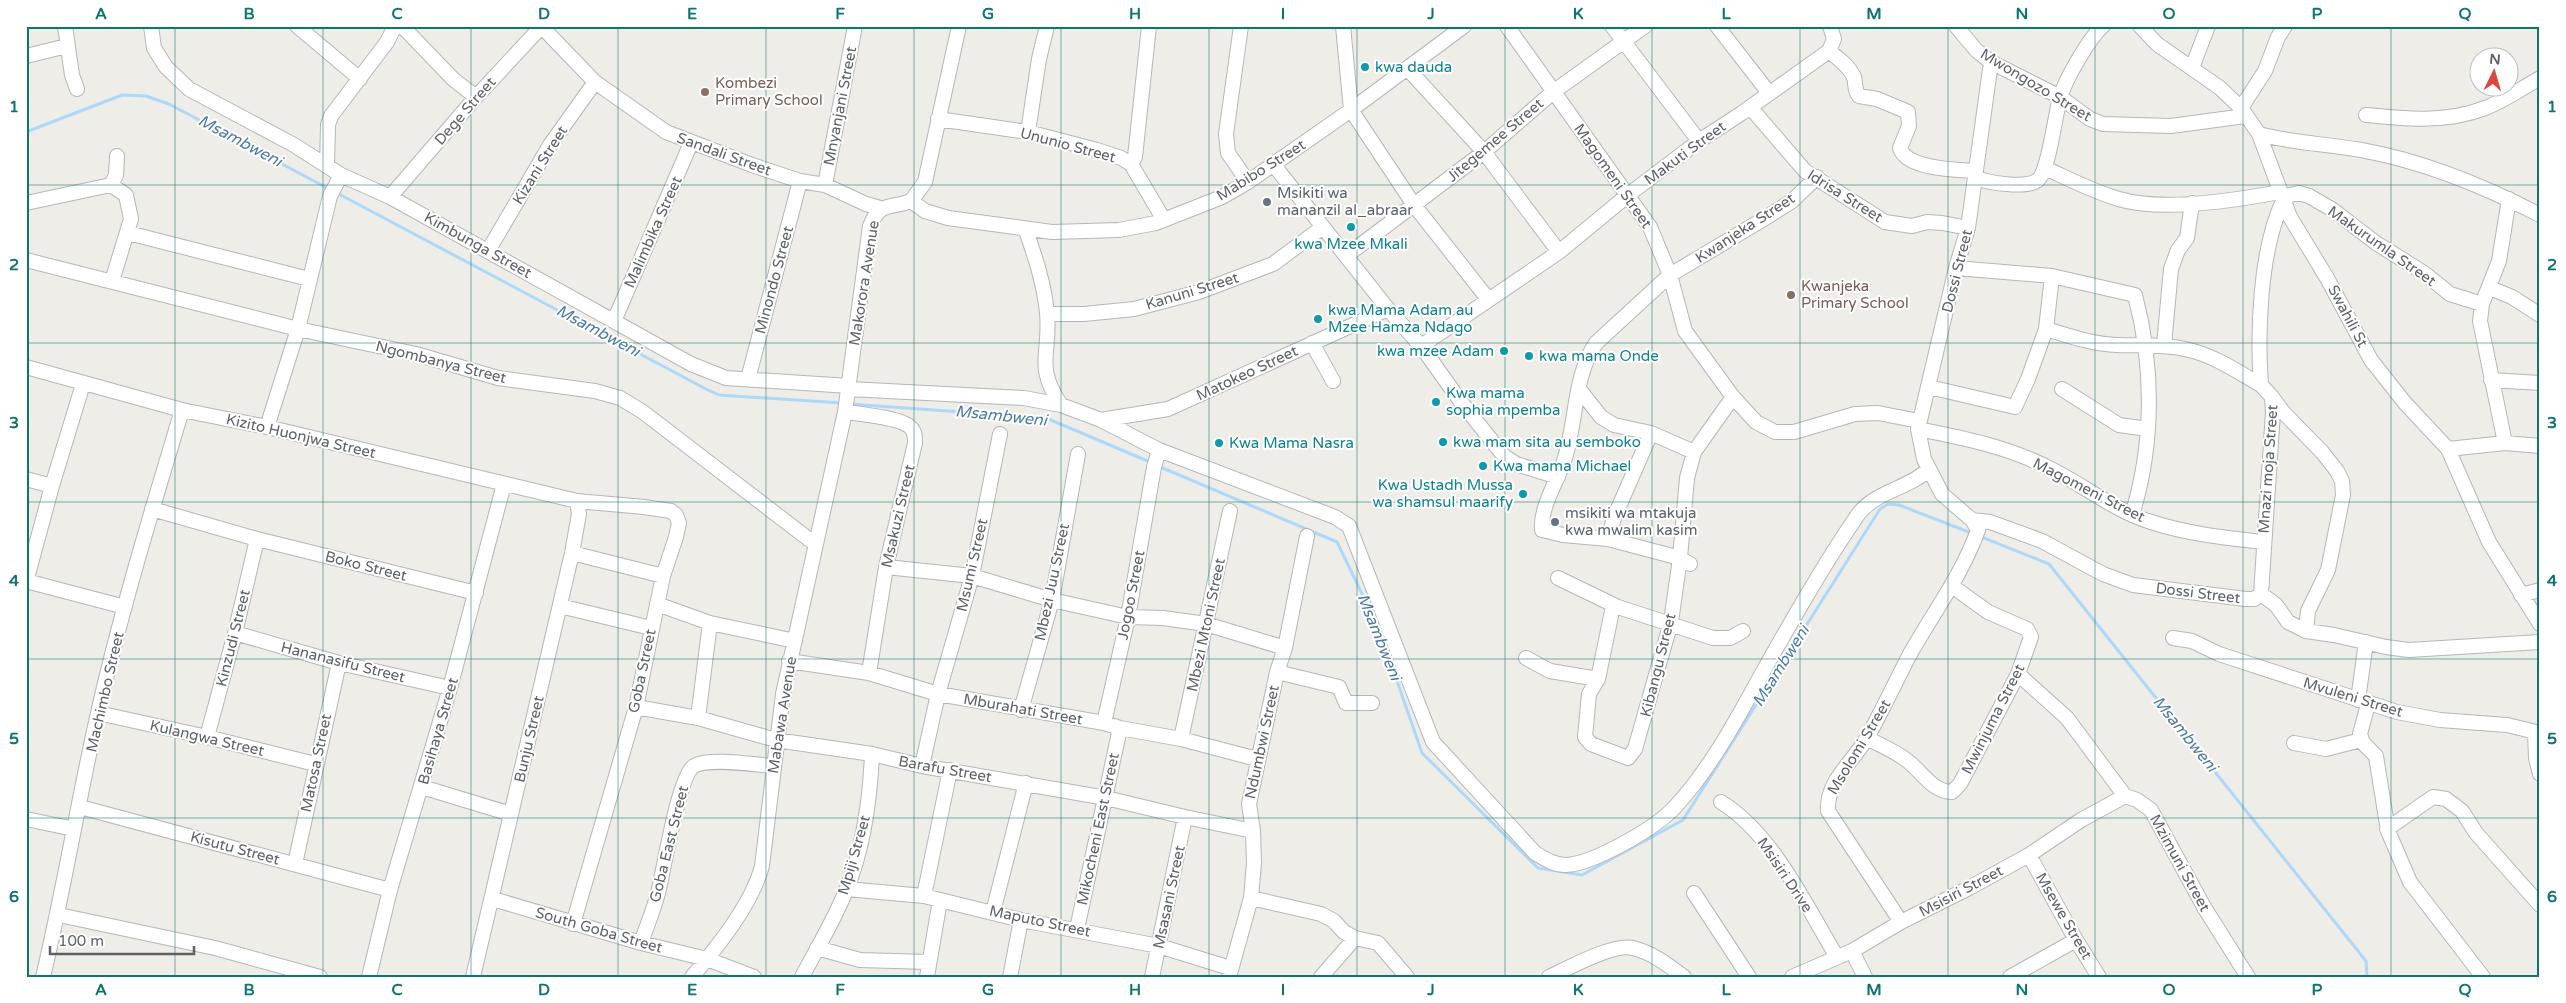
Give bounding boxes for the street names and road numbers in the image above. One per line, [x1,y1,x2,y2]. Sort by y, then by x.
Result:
street label: Mnyanjani Street [820,45,860,167]
street label: Mwongozo Street [1977,45,2095,125]
street label: Dege Street [431,73,500,149]
street label: Jitegemee Street [1443,94,1547,186]
street label: Makuti Street [1641,117,1730,189]
street label: Magomeni Street [1570,120,1656,232]
street label: Kizani Street [509,122,571,208]
street label: Ununio Street [1018,124,1118,166]
street label: Sandali Street [674,129,774,179]
street label: Mabibo Street [1213,135,1309,205]
street label: Idrisa Street [1804,166,1886,226]
street label: Malimbika Street [620,173,686,291]
street label: Kwanjeka Street [1692,189,1798,267]
street label: Makurumla Street [2324,202,2440,290]
street label: Kimbunga Street [421,208,535,282]
street label: Makorora Avenue [845,219,883,347]
street label: Minondo Street [751,224,797,336]
street label: Dossi Street [1938,227,1976,314]
street label: Kanuni Street [1143,268,1241,314]
street label: Swahili St [2324,282,2372,350]
street label: Ngombanya Street [374,337,509,387]
street label: Matokeo Street [1193,342,1301,404]
street label: Mnazi moja Street [2255,404,2281,534]
street label: Kizito Huonjwa Street [224,410,378,462]
street label: Magomeni Street [2030,454,2148,526]
street label: Msakuzi Street [877,462,919,569]
street label: Msumi Street [953,516,992,613]
street label: Mbezi Juu Street [1031,521,1073,642]
street label: Boko Street [323,547,409,585]
street label: Jogoo Street [1114,549,1149,641]
street label: Mbezi Mtoni Street [1183,556,1229,693]
street label: Dossi Street [2155,579,2242,607]
street label: Kinzudi Street [212,587,254,688]
street label: Kibangu Street [1636,611,1680,719]
street label: Goba Street [624,627,660,715]
street label: Machimbo Street [82,630,128,754]
street label: Hananasifu Street [279,638,407,686]
street label: Mabawa Avenue [764,655,800,775]
street label: Mwinjuma Street [1958,661,2029,777]
street label: Mvuleni Street [2301,673,2405,721]
street label: Basihaya Street [414,675,462,787]
street label: Ndumbwi Street [1241,683,1283,801]
street label: Mburahati Street [962,690,1084,728]
street label: Bunju Street [510,694,548,784]
street label: Msolomi Street [1824,696,1895,798]
street label: Matosa Street [297,712,335,814]
street label: Kulangwa Street [148,716,266,760]
street label: Mikocheni East Street [1073,751,1123,907]
street label: Barafu Street [897,752,993,786]
street label: Goba East Street [646,783,692,904]
street label: Mzimuni Street [2146,811,2214,915]
street label: Mpiji Street [834,813,874,897]
street label: Kisutu Street [188,827,282,869]
street label: Msisiri Drive [1753,834,1817,916]
street label: Msasani Street [1149,843,1189,950]
street label: Msisiri Street [1916,861,2006,921]
street label: Msewe Street [2032,870,2096,963]
street label: Maputo Street [988,901,1093,941]
street label: South Goba Street [533,903,665,957]

